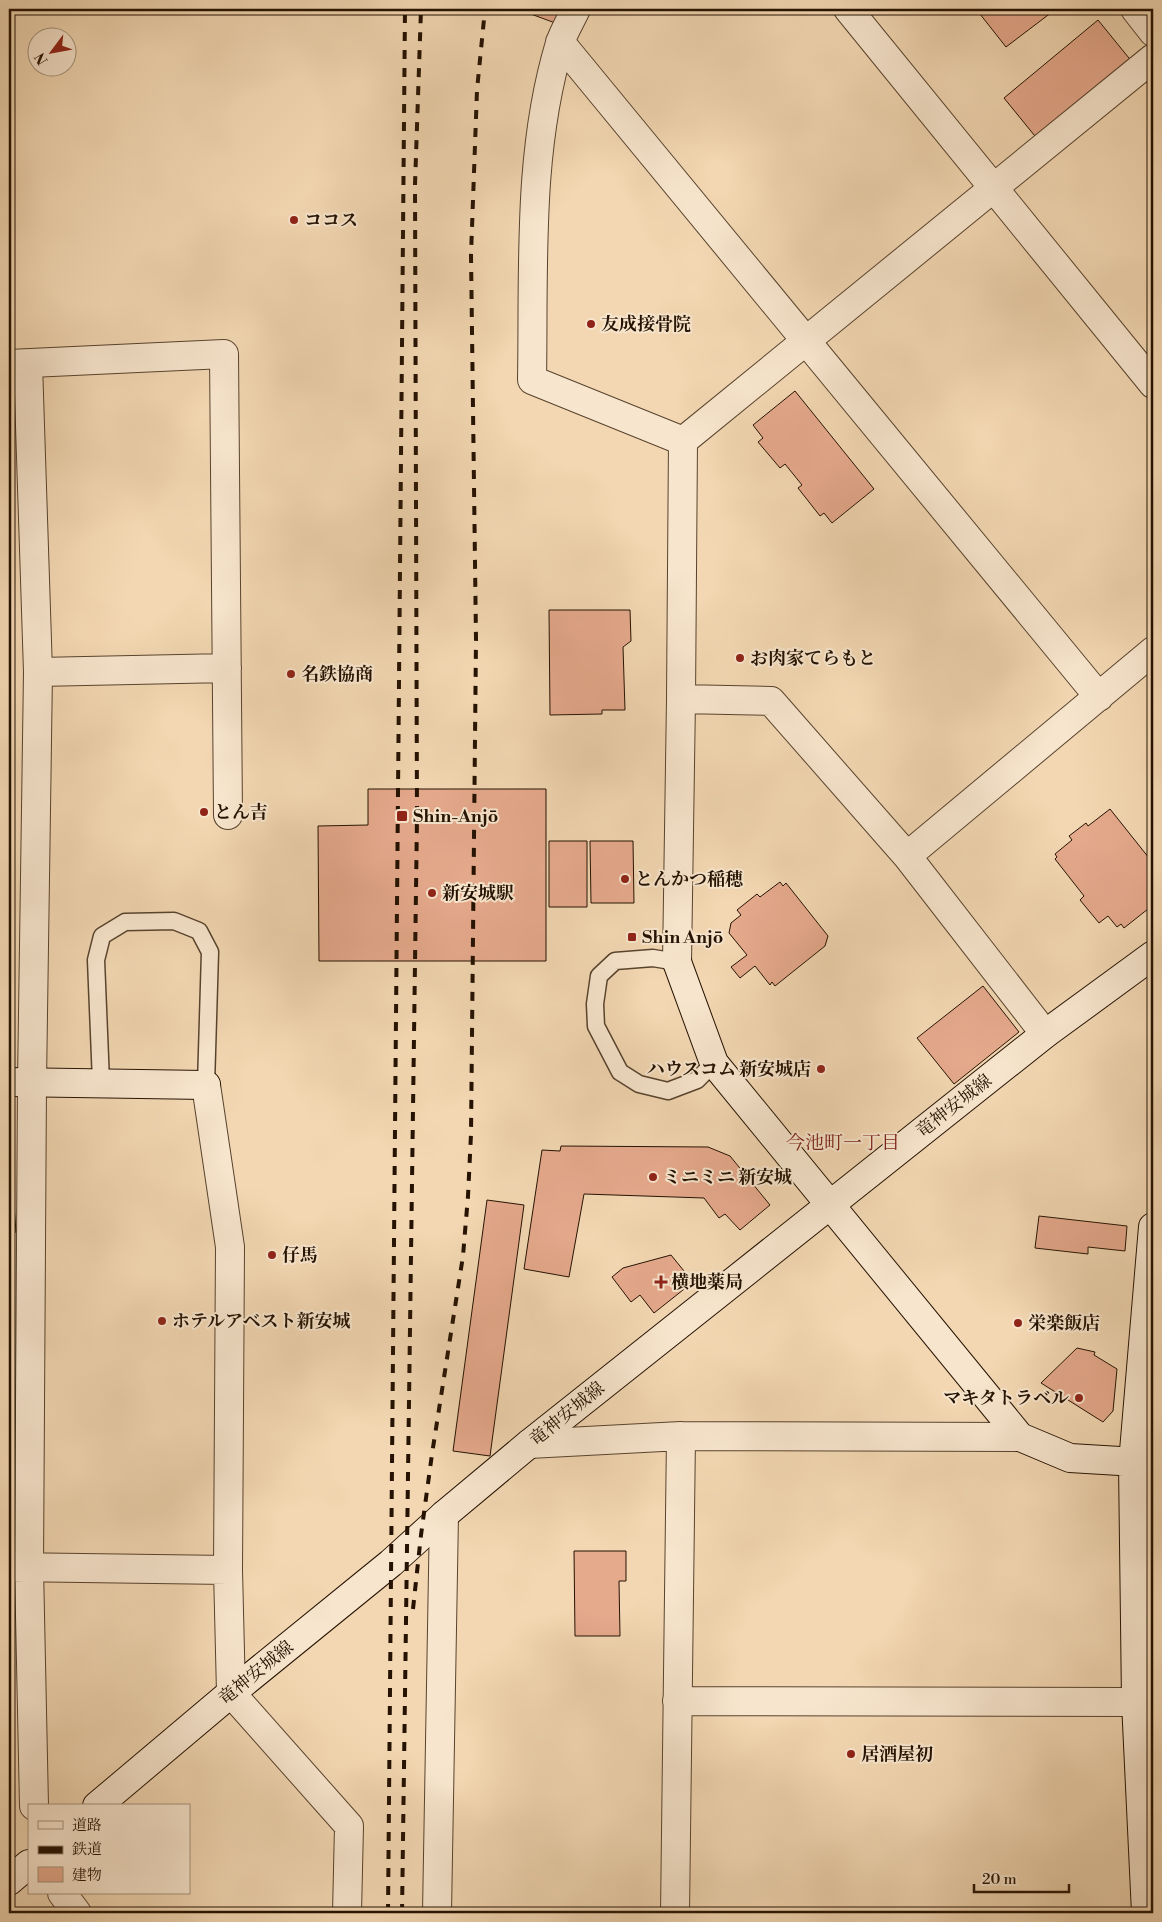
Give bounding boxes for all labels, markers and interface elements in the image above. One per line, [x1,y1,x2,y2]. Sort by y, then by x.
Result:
north arrow [28,28,78,78]
text: N [31,49,52,68]
place label: ココス [304,209,358,232]
marker: ココス [288,214,300,226]
place label: 友成接骨院 [601,313,691,336]
marker: 友成接骨院 [585,318,597,330]
place label: お肉家てらもと [750,647,876,670]
marker: お肉家てらもと [734,652,746,664]
place label: 名鉄協商 [301,663,373,686]
marker: 名鉄協商 [285,668,297,680]
place label: とん吉 [214,801,268,824]
place label: Shin-Anjō [413,805,498,828]
marker: とん吉 [198,806,210,818]
marker: Shin-Anjō [395,809,409,823]
place label: とんかつ稲穂 [635,868,743,891]
marker: とんかつ稲穂 [619,873,631,885]
place label: 新安城駅 [442,882,514,905]
marker: 新安城駅 [426,887,438,899]
place label: Shin Anjō [642,926,723,949]
marker: Shin Anjō [626,931,638,943]
place label: ハウスコム 新安城店 [647,1058,811,1081]
marker: ハウスコム 新安城店 [815,1063,827,1075]
street label: 竜神安城線 [911,1069,997,1143]
district label: 今池町一丁目 [786,1131,900,1155]
place label: ミニミニ 新安城 [663,1166,792,1189]
marker: ミニミニ 新安城 [647,1171,659,1183]
place label: 仔馬 [282,1244,318,1267]
marker: 仔馬 [266,1249,278,1261]
place label: 横地薬局 [671,1271,743,1294]
marker: 横地薬局 [655,1276,667,1288]
place label: ホテルアベスト新安城 [172,1310,350,1333]
place label: 栄楽飯店 [1028,1312,1100,1335]
marker: ホテルアベスト新安城 [156,1315,168,1327]
marker: 栄楽飯店 [1012,1317,1024,1329]
street label: 竜神安城線 [525,1377,609,1451]
place label: マキタトラベル [943,1387,1069,1410]
marker: マキタトラベル [1073,1392,1085,1404]
street label: 竜神安城線 [214,1636,298,1710]
place label: 居酒屋初 [861,1743,933,1766]
marker: 居酒屋初 [845,1748,857,1760]
legend [28,1804,190,1894]
text: 道路 [72,1816,102,1835]
text: 鉄道 [72,1840,102,1859]
scale bar [974,1862,1070,1894]
text: 建物 [72,1866,102,1885]
text: 20 m [982,1870,1017,1889]

